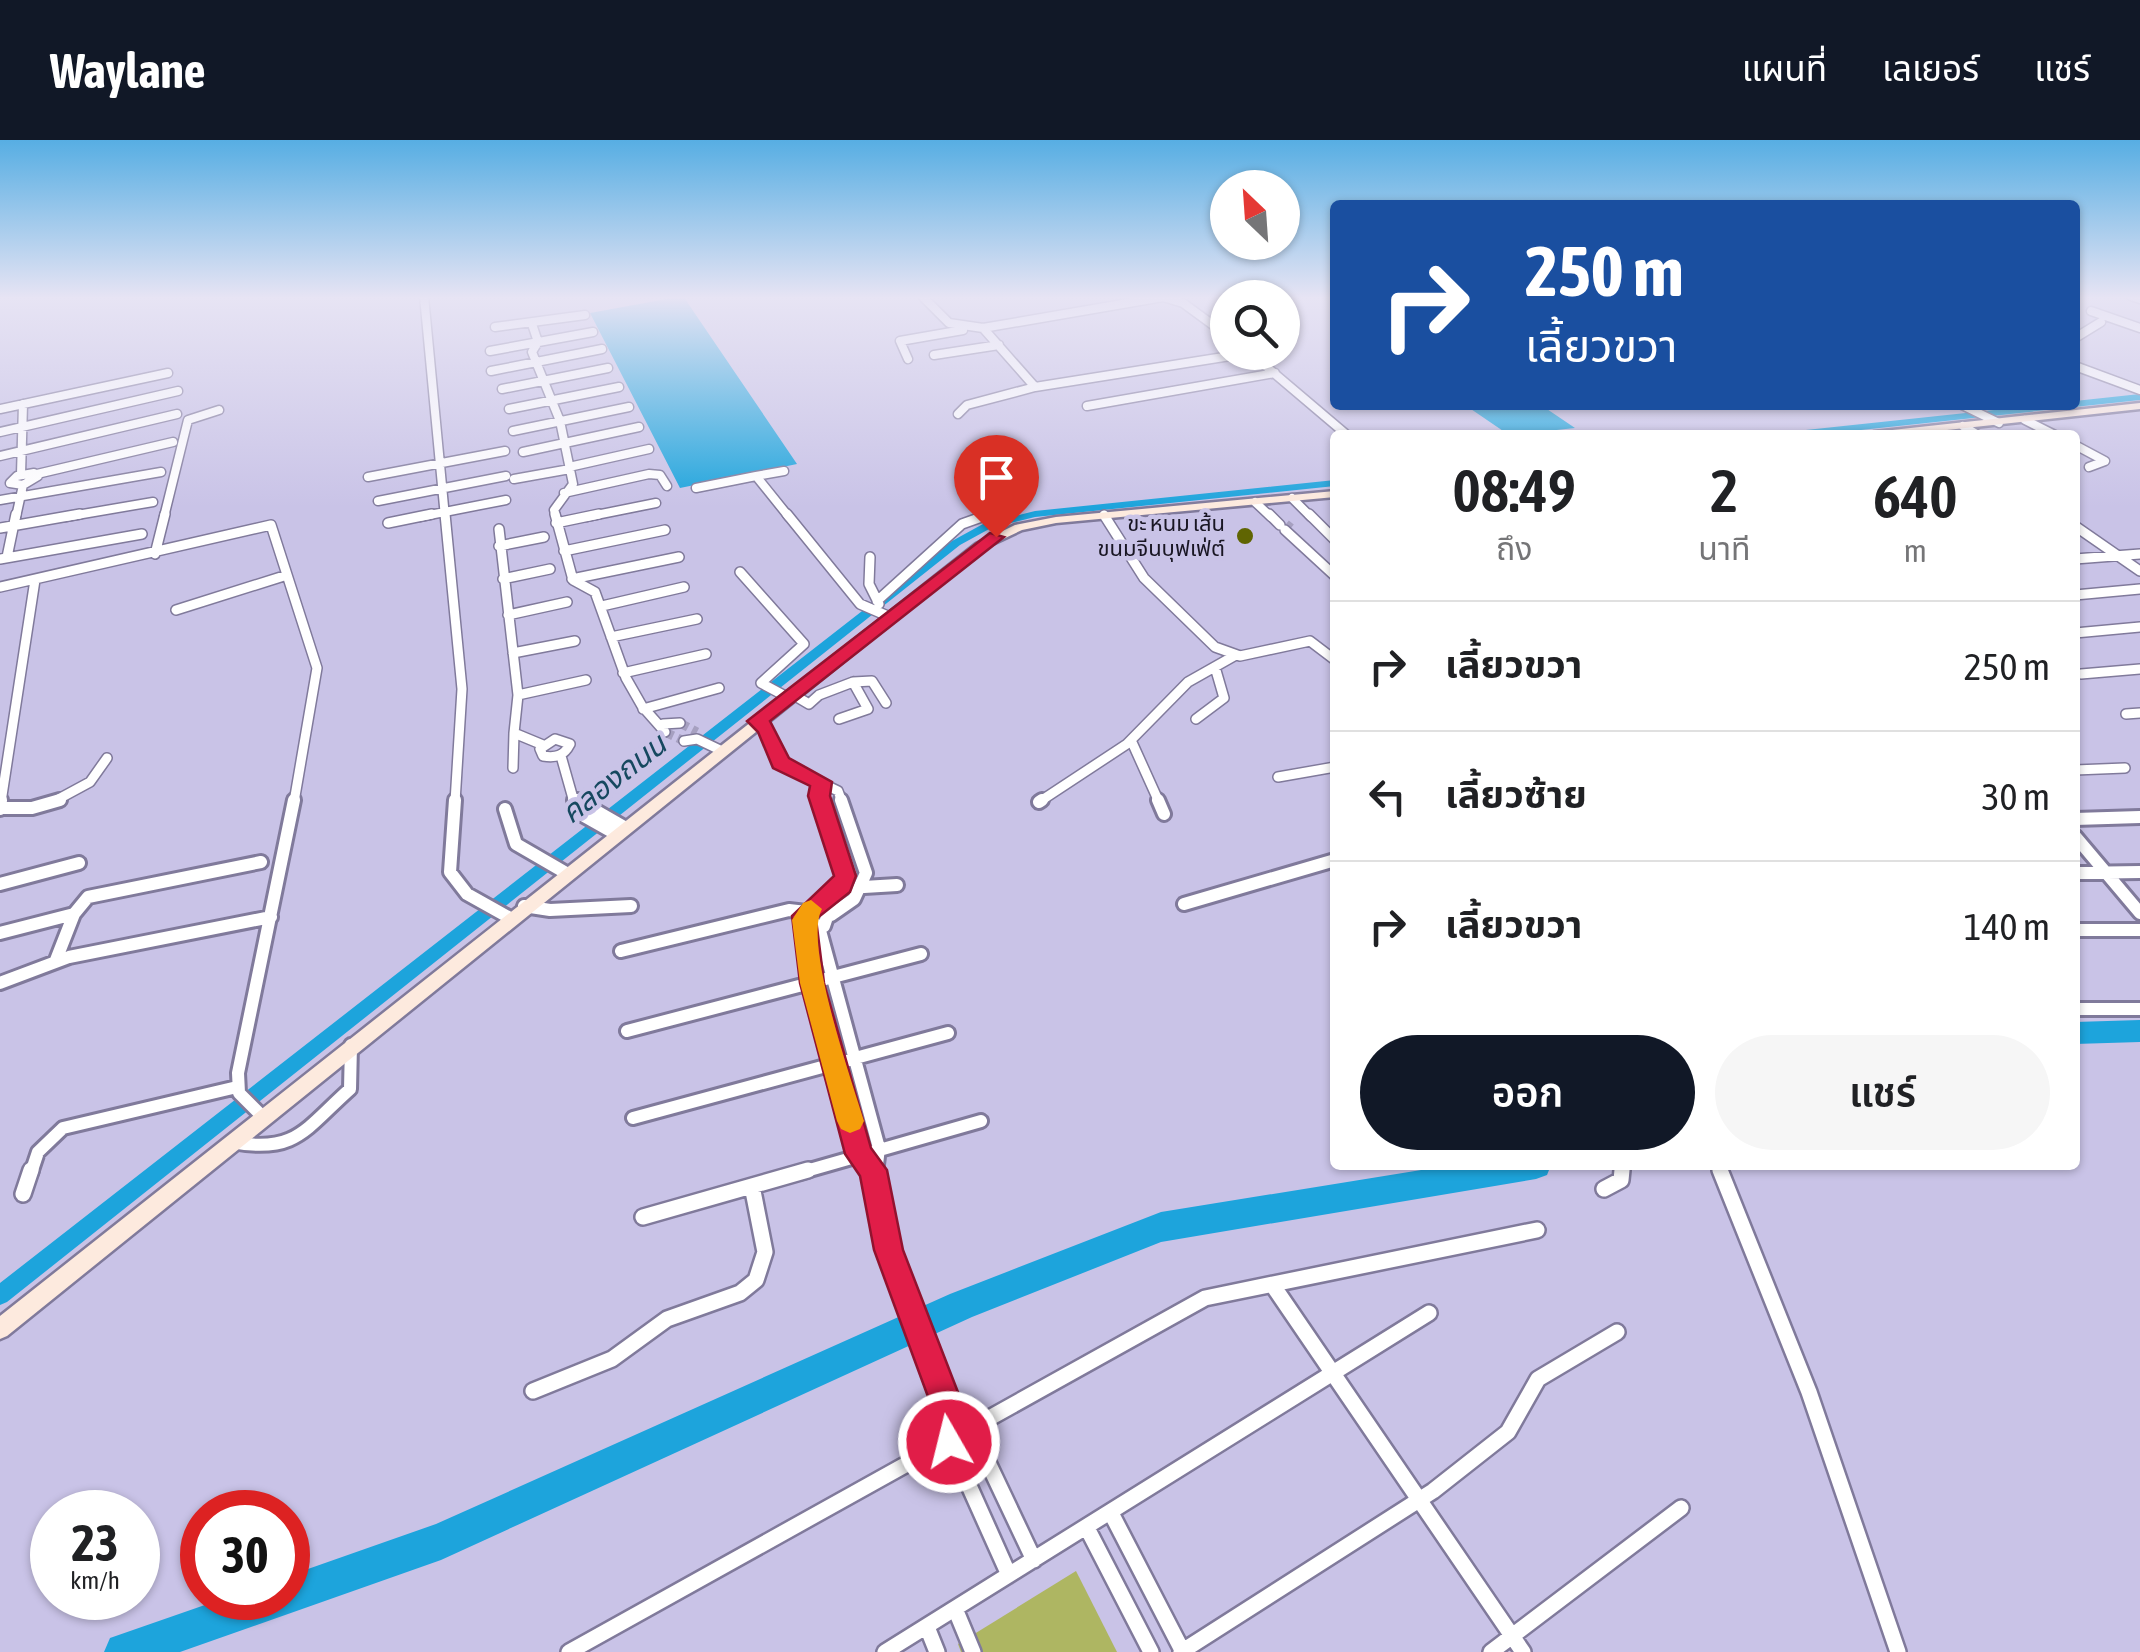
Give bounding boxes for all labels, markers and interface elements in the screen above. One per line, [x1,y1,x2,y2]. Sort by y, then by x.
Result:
text: Waylane [50,43,206,98]
text: แผนที่ [1742,48,1827,88]
text: เลเยอร์ [1882,48,1979,88]
text: แชร์ [2034,48,2090,88]
north arrow [1210,170,1300,260]
map controls [1210,170,1300,370]
text: 250 m [1525,231,1684,311]
icon: right [1360,240,1490,370]
button: search [1210,280,1300,370]
text: เลี้ยวขวา [1525,320,1677,372]
pin [954,435,1039,538]
icon: arrive [969,450,1024,505]
text: 08:49 [1452,456,1576,525]
text: 2 [1710,456,1739,525]
text: 640 [1873,462,1958,531]
place label: ขะ หนม เส้น ขนมจีนบุฟเฟ่ต์ [1097,510,1225,562]
marker: ขะ หนม เส้น ขนมจีนบุฟเฟ่ต์ [1234,525,1256,547]
text: ถึง [1496,530,1532,567]
text: นาที [1698,530,1750,567]
text: m [1904,532,1927,569]
icon: right [1360,639,1415,694]
text: เลี้ยวขวา [1445,643,1582,686]
text: 250 m [1964,645,2050,688]
water label: คลองถนน [554,726,673,829]
icon: left [1360,769,1415,824]
text: เลี้ยวซ้าย [1445,773,1587,816]
text: 30 m [1982,775,2050,818]
icon: right [1360,899,1415,954]
text: เลี้ยวขวา [1445,903,1582,946]
text: 140 m [1964,905,2050,948]
button: ออก [1360,1035,1695,1150]
button: แชร์ [1715,1035,2050,1150]
position arrow [897,1390,1001,1494]
speed limit sign: 30 [180,1490,310,1620]
text: 23 [71,1514,118,1572]
text: km/h [70,1566,120,1594]

